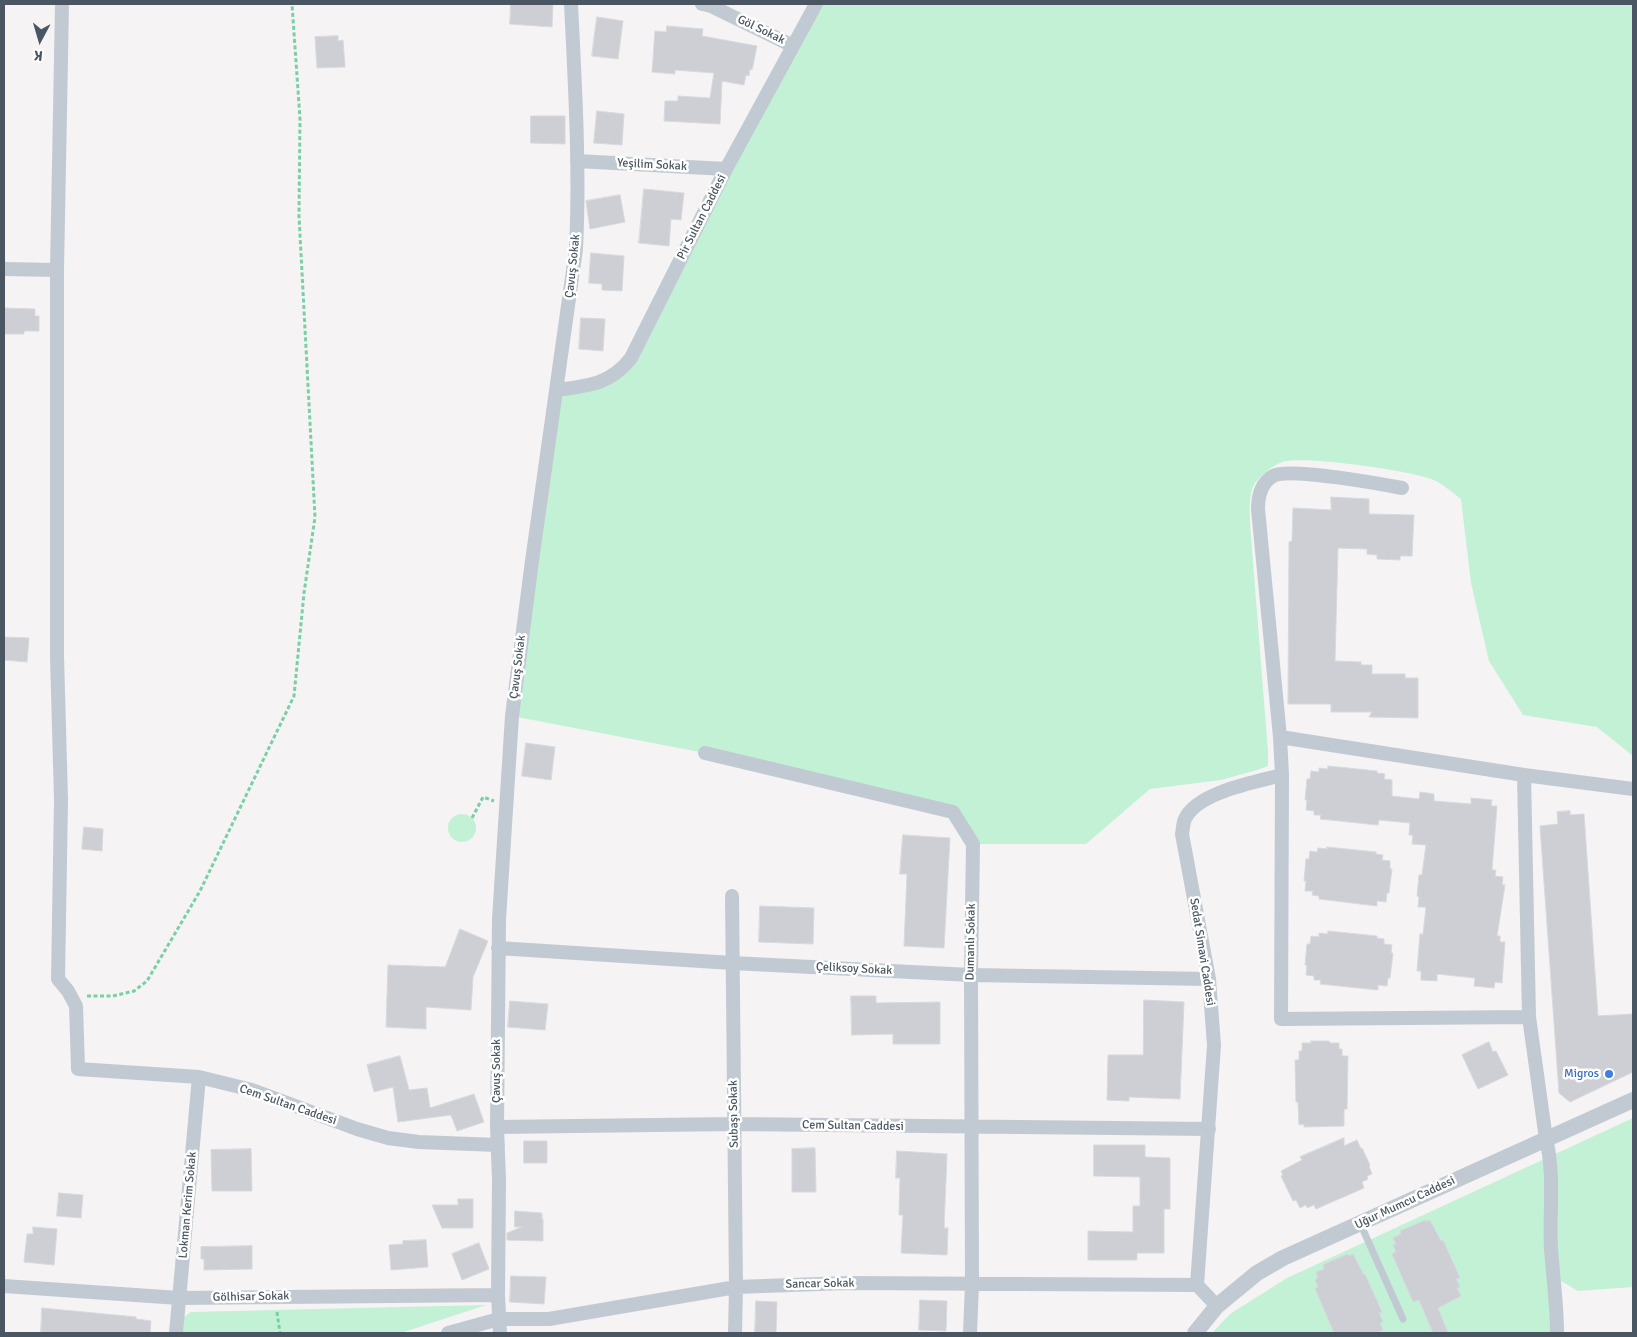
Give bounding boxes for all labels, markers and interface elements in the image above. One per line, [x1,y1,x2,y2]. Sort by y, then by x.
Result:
street label: Göl Sokak [735,12,787,48]
north arrow [15,15,65,65]
text: K [33,47,44,64]
street label: Yeşilim Sokak [617,156,687,174]
street label: Pir Sultan Caddesi [674,172,730,262]
street label: Çavuş Sokak [562,233,584,299]
street label: Çavuş Sokak [507,634,529,700]
street label: Sedat Simavi Caddesi [1186,897,1218,1007]
street label: Dumanlı Sokak [963,903,979,981]
street label: Çeliksoy Sokak [815,960,893,978]
street label: Çavuş Sokak [490,1039,504,1103]
place label: Migros [1564,1067,1599,1081]
marker: Migros [1603,1068,1615,1080]
street label: Subaşı Sokak [726,1080,742,1148]
street label: Cem Sultan Caddesi [238,1082,338,1128]
street label: Cem Sultan Caddesi [802,1118,904,1134]
street label: Lokman Kerim Sokak [176,1151,200,1259]
street label: Uğur Mumcu Caddesi [1353,1173,1457,1233]
street label: Sancar Sokak [785,1276,855,1292]
street label: Gölhisar Sokak [213,1289,289,1305]

